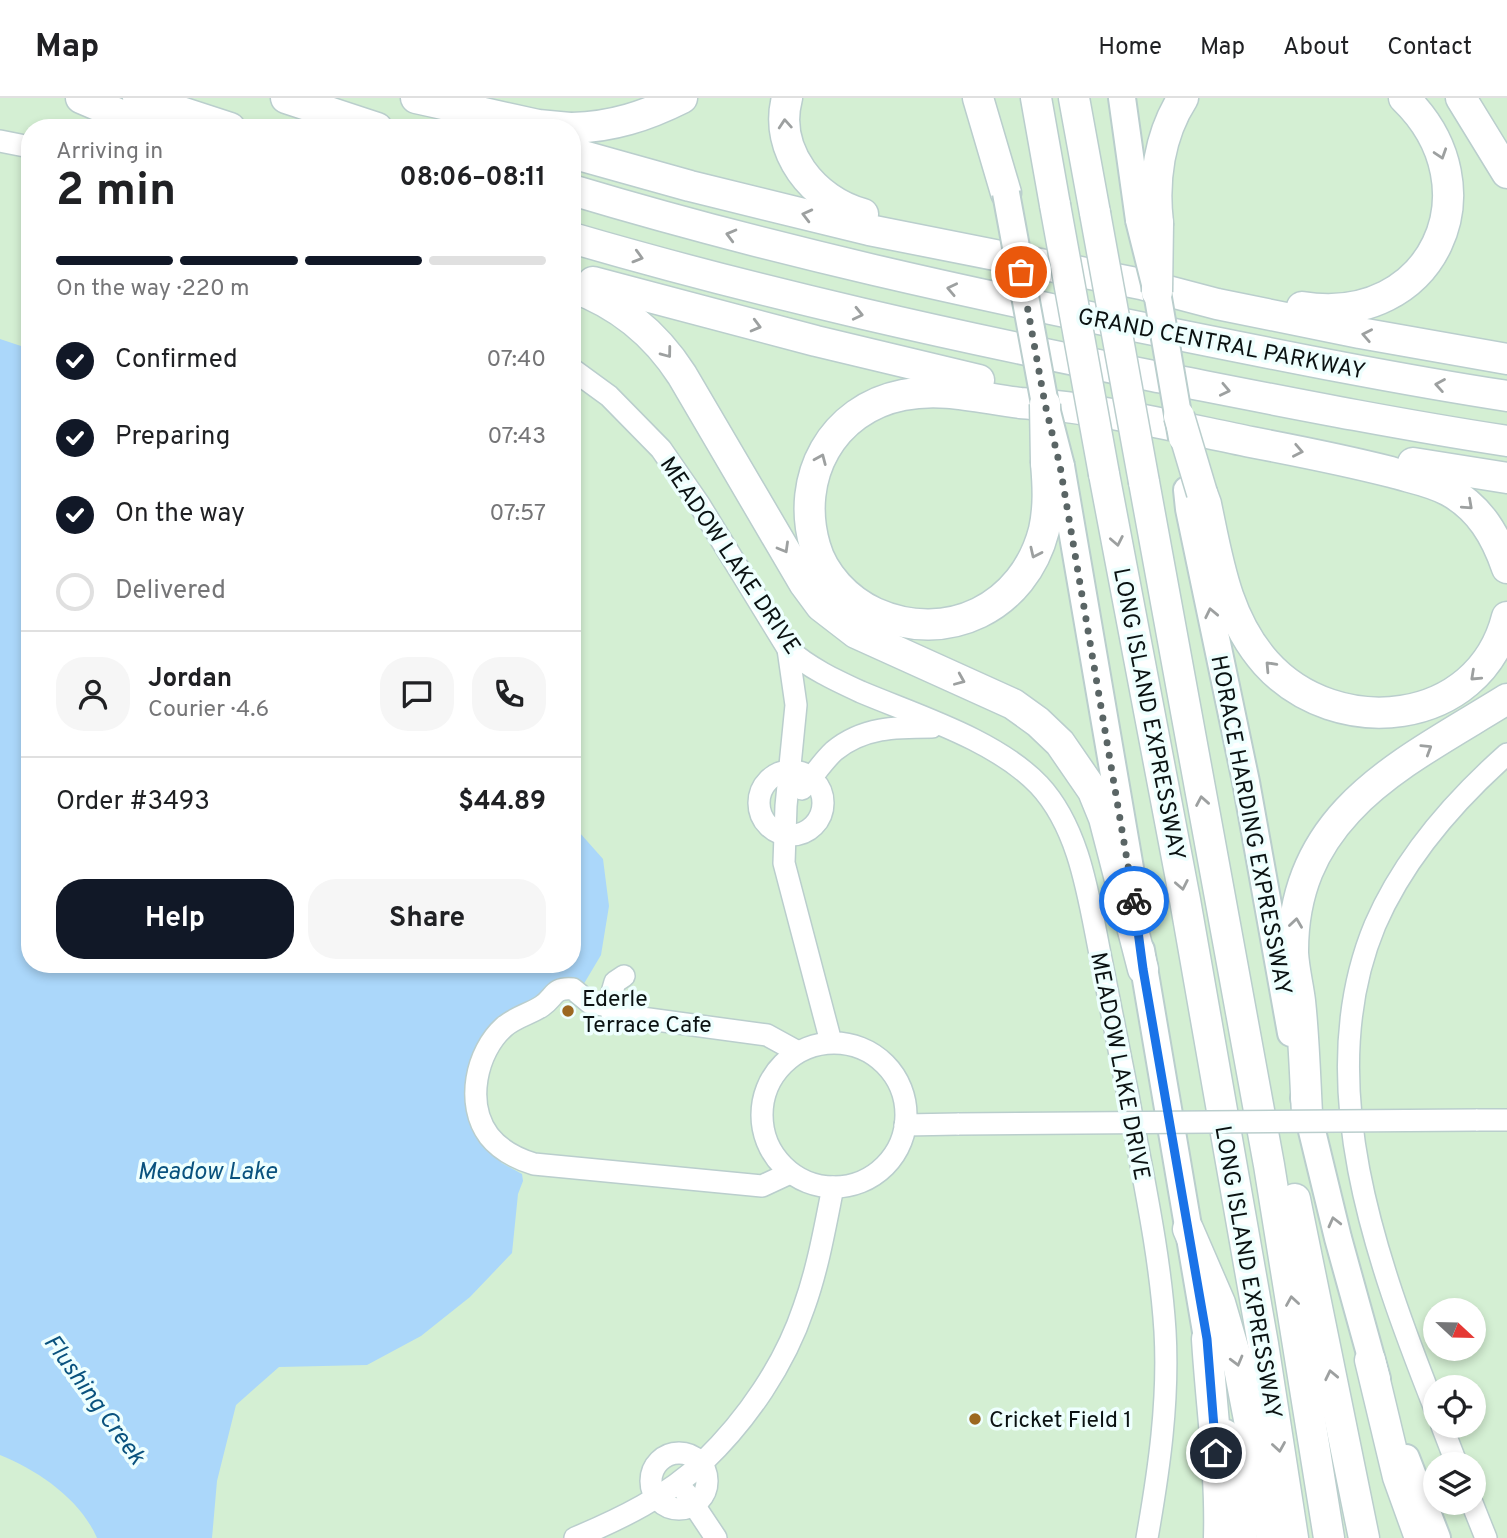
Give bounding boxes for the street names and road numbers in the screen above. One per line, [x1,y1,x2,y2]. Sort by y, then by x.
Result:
street label: GRAND CENTRAL PARKWAY [1075,303,1368,388]
street label: MEADOW LAKE DRIVE [652,452,806,661]
street label: LONG ISLAND EXPRESSWAY [1105,566,1190,863]
street label: HORACE HARDING EXPRESSWAY [1202,653,1297,998]
street label: MEADOW LAKE DRIVE [1082,950,1155,1183]
street label: LONG ISLAND EXPRESSWAY [1206,1123,1287,1421]

